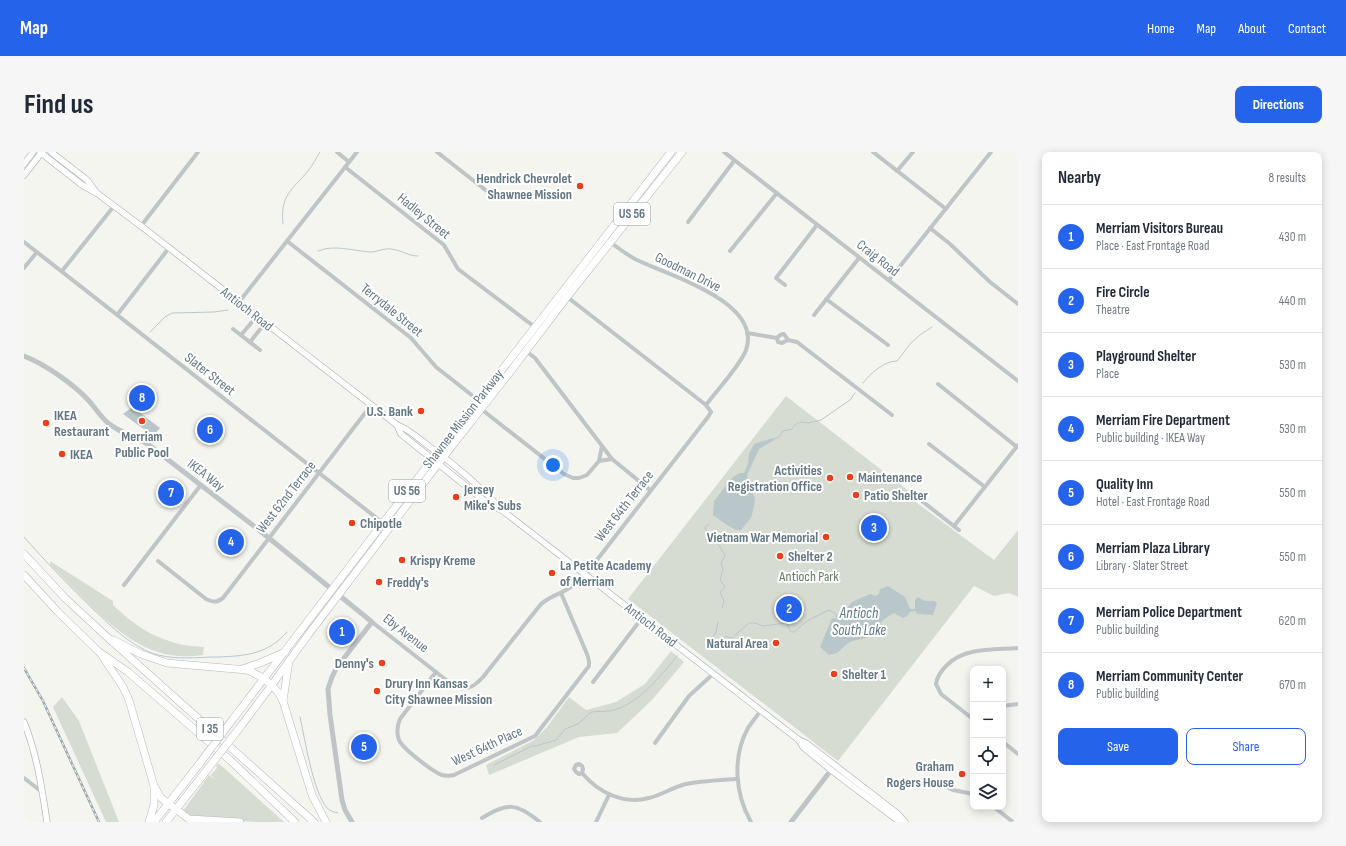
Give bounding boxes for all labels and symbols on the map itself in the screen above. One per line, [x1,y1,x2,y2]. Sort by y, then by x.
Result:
place label: Hendrick Chevrolet Shawnee Mission [476,170,572,203]
marker: Hendrick Chevrolet Shawnee Mission [575,181,585,191]
street label: Hadley Street [394,189,454,243]
road number: US 56 [614,203,650,225]
street label: Craig Road [853,236,903,280]
street label: Goodman Drive [652,249,724,295]
street label: Terrydale Street [357,280,427,340]
street label: Antioch Road [216,283,277,335]
street label: Slater Street [181,349,239,399]
street label: Shawnee Mission Parkway [419,366,507,472]
pin: 8 [129,383,155,413]
place label: U.S. Bank [367,403,413,420]
marker: U.S. Bank [416,406,426,416]
place label: IKEA Restaurant [54,407,110,440]
pin: 6 [197,415,223,445]
marker: Merriam Public Pool [137,416,147,426]
marker: IKEA Restaurant [41,418,51,428]
place label: Merriam Public Pool [115,428,169,461]
place label: IKEA [70,446,93,463]
marker: IKEA [57,449,67,459]
street label: IKEA Way [184,455,228,495]
your location [543,455,563,475]
street label: West 62nd Terrace [253,458,319,536]
place label: Activities Registration Office [728,462,822,495]
street label: West 64th Terrace [591,467,657,545]
place label: Maintenance [858,469,922,486]
marker: Maintenance [845,472,855,482]
marker: Activities Registration Office [825,473,835,483]
pin: 7 [158,478,184,508]
road number: US 56 [389,480,425,502]
place label: Jersey Mike's Subs [463,481,521,514]
place label: Patio Shelter [864,487,929,504]
marker: Patio Shelter [851,490,861,500]
marker: Jersey Mike's Subs [451,492,461,502]
pin: 3 [861,513,887,543]
place label: Chipotle [360,515,402,532]
marker: Chipotle [347,518,357,528]
pin: 4 [218,527,244,557]
place label: Vietnam War Memorial [707,529,818,546]
marker: Vietnam War Memorial [821,532,831,542]
place label: Shelter 2 [788,548,833,565]
marker: Shelter 2 [775,551,785,561]
place label: Krispy Kreme [410,552,476,569]
marker: Krispy Kreme [397,555,407,565]
place label: La Petite Academy of Merriam [560,557,652,590]
marker: La Petite Academy of Merriam [547,568,557,578]
park label: Antioch Park [778,568,839,585]
place label: Freddy's [387,574,429,591]
marker: Freddy's [374,577,384,587]
pin: 2 [776,594,802,624]
street label: Antioch Road [620,599,681,651]
water label: Antioch South Lake [832,604,886,640]
street label: Eby Avenue [380,610,432,656]
pin: 1 [329,617,355,647]
place label: Natural Area [706,635,768,652]
marker: Natural Area [771,638,781,648]
place label: Denny's [335,655,374,672]
marker: Denny's [377,658,387,668]
place label: Shelter 1 [842,666,886,683]
marker: Shelter 1 [829,669,839,679]
place label: Drury Inn Kansas City Shawnee Mission [385,675,492,708]
marker: Drury Inn Kansas City Shawnee Mission [372,686,382,696]
road number: I 35 [197,718,223,740]
street label: West 64th Place [449,722,525,770]
pin: 5 [351,732,377,762]
place label: Graham Rogers House [887,758,954,791]
marker: Graham Rogers House [957,769,967,779]

